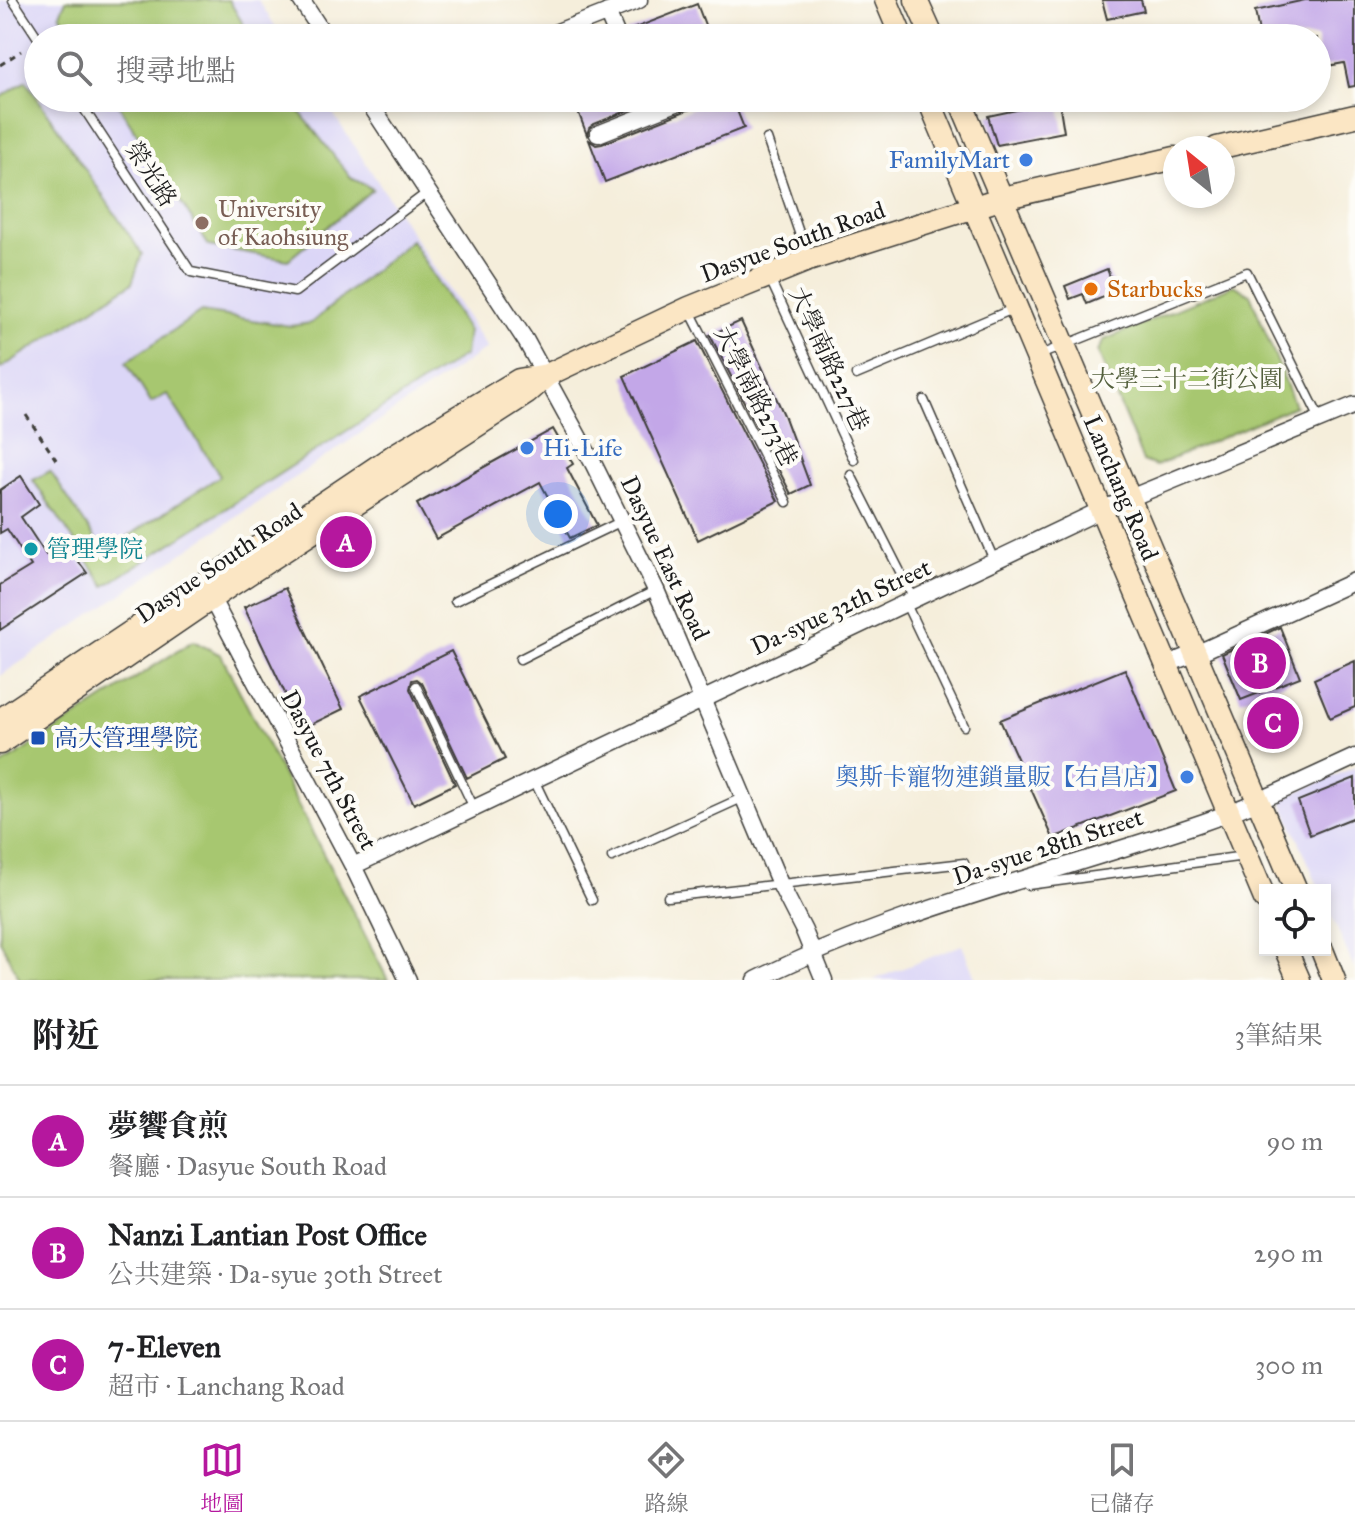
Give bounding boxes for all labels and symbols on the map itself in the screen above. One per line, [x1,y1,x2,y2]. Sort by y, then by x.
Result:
street label: 榮光路 [119,136,183,212]
north arrow [1163,136,1235,208]
place label: FamilyMart [889,145,1011,175]
marker: FamilyMart [1017,151,1035,169]
place label: University of Kaohsiung [218,194,349,252]
street label: Dasyue South Road [697,195,889,289]
marker: University of Kaohsiung [193,214,211,232]
place label: Starbucks [1107,274,1203,304]
marker: Starbucks [1082,280,1100,298]
street label: 大學南路227巷 [782,282,876,436]
street label: 大學南路273巷 [708,321,804,471]
park label: 大學三十二街公園 [1091,364,1283,394]
street label: Lanchang Road [1077,411,1165,565]
place label: Hi-Life [543,433,622,463]
marker: Hi-Life [518,439,536,457]
street label: Dasyue East Road [614,471,716,645]
your location [538,494,578,534]
street label: Dasyue South Road [130,496,308,630]
pin: A [320,512,372,572]
place label: 管理學院 [47,534,143,564]
marker: 管理學院 [22,540,40,558]
street label: Da-syue 32th Street [746,552,936,662]
pin: B [1234,633,1286,693]
street label: Dasyue 7th Street [274,685,384,855]
pin: C [1247,693,1299,753]
place label: 高大管理學院 [54,723,198,753]
marker: 高大管理學院 [29,729,47,747]
place label: 奧斯卡寵物連鎖量販【右昌店】 [835,762,1171,792]
marker: 奧斯卡寵物連鎖量販【右昌店】 [1178,768,1196,786]
street label: Da-syue 28th Street [949,802,1147,892]

